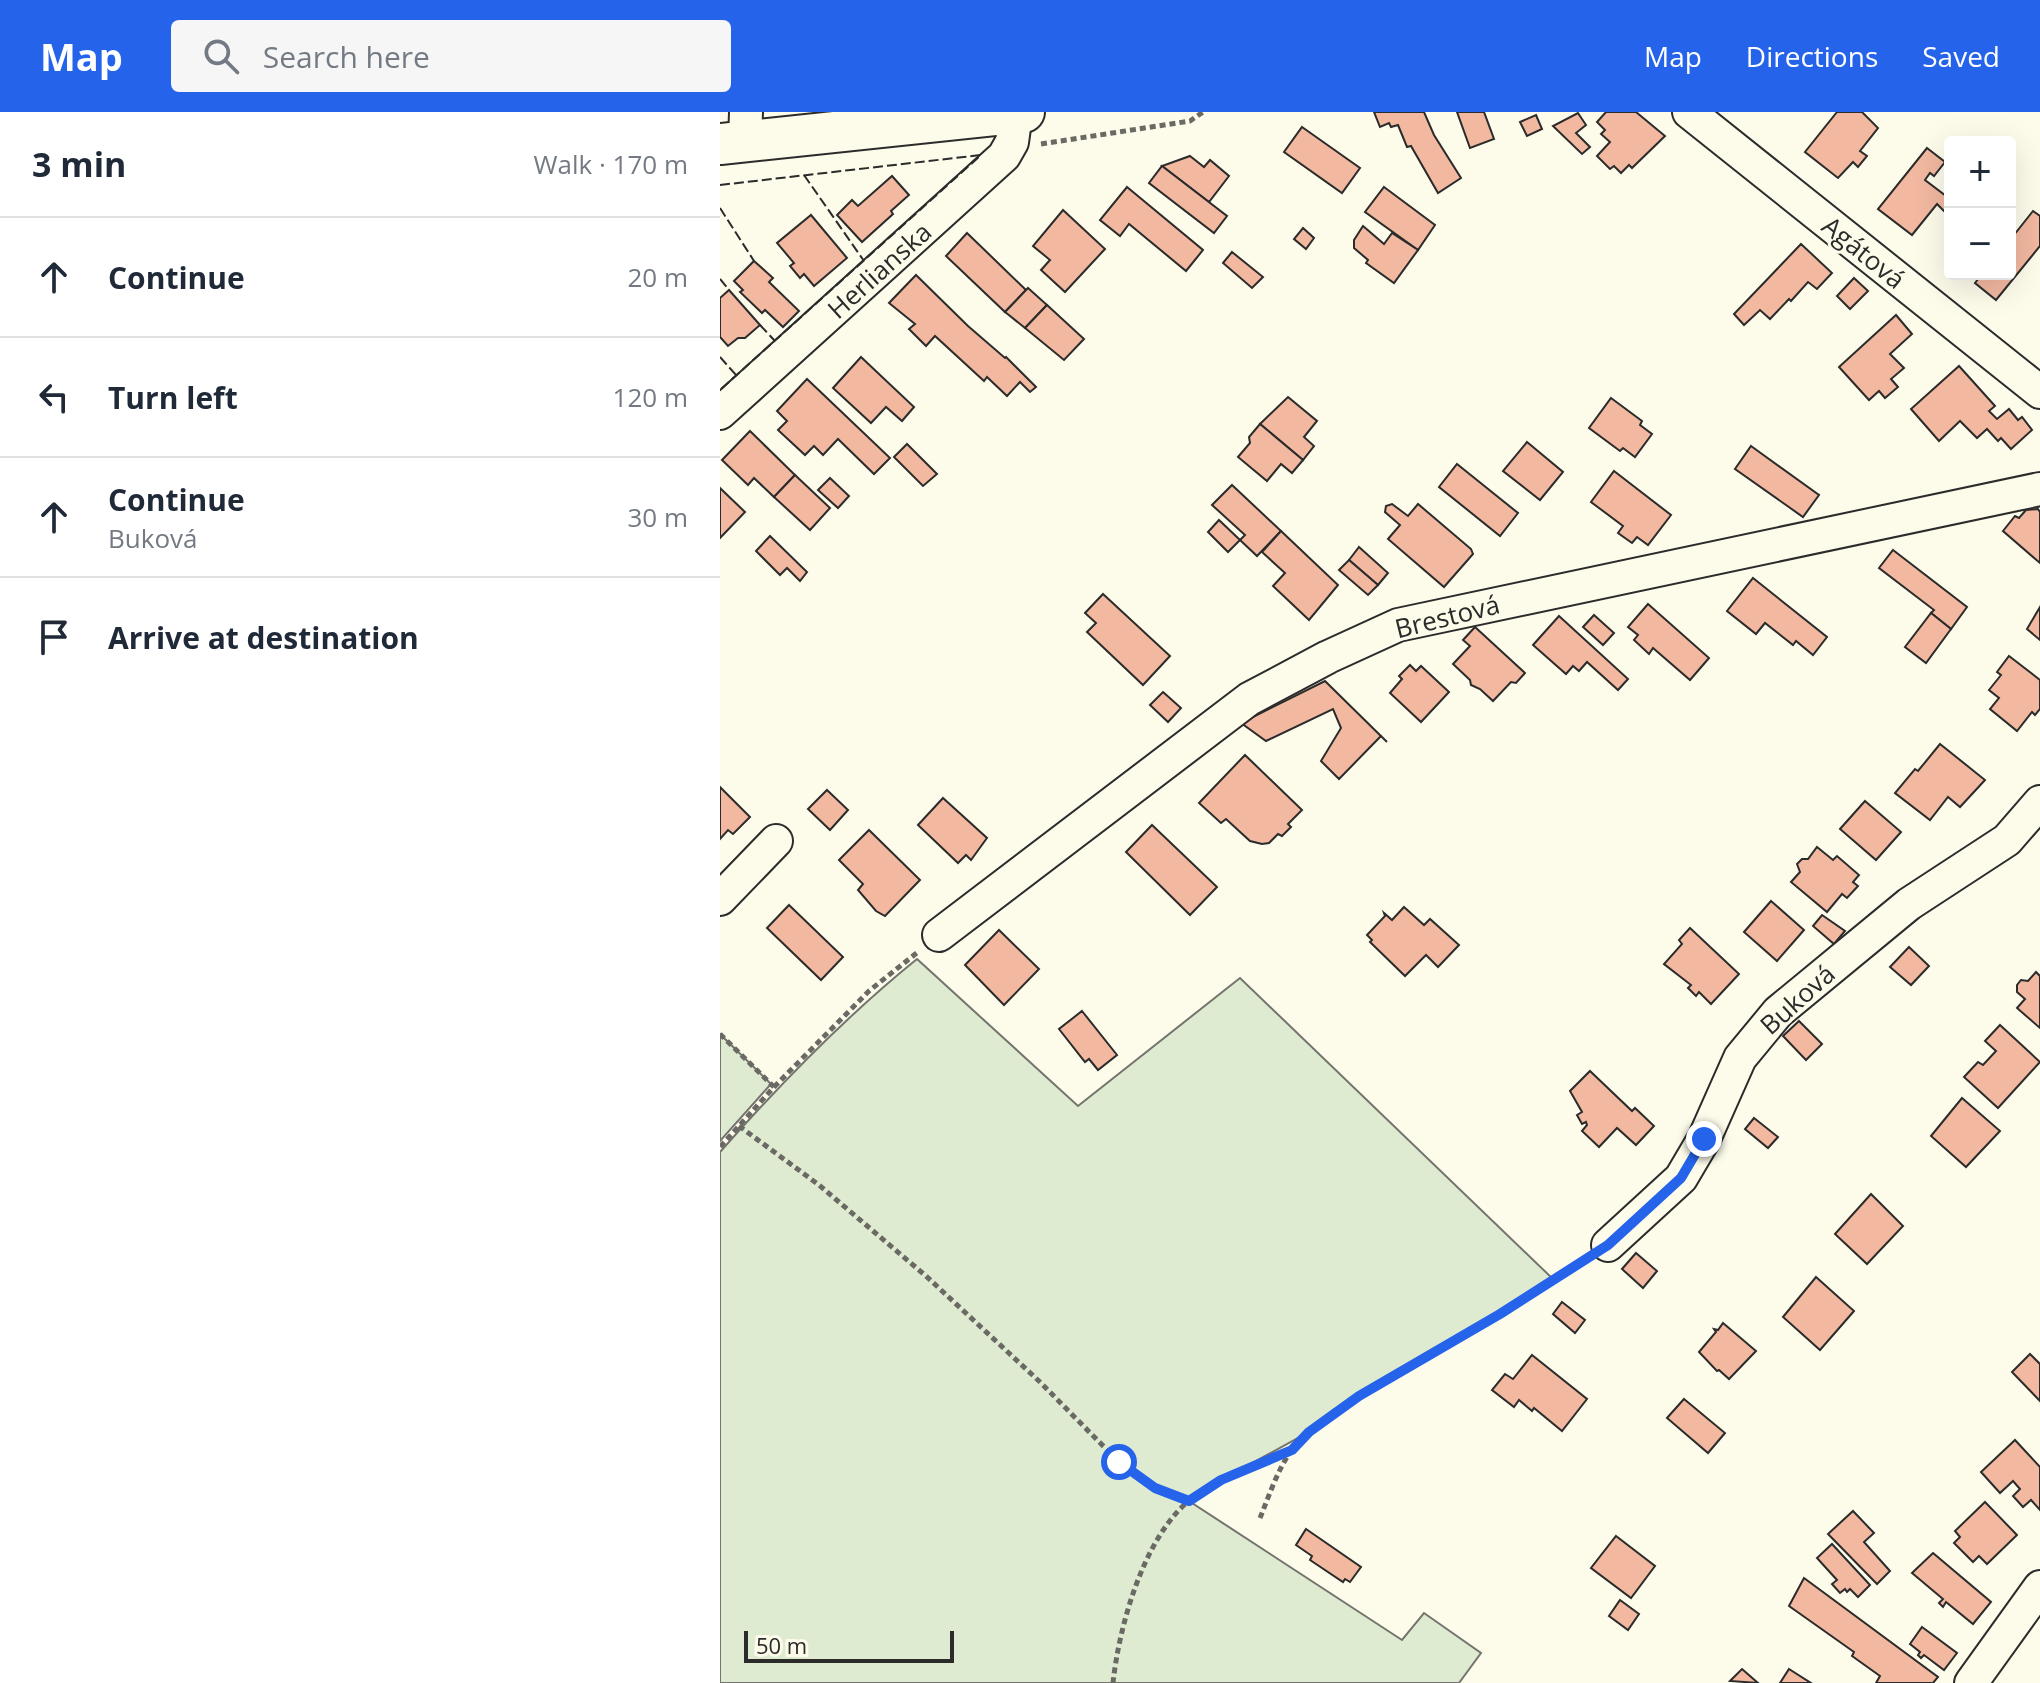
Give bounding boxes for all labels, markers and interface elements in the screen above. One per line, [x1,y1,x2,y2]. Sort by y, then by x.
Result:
search box [171,20,731,92]
text: Map [40,30,123,82]
icon: search [199,34,243,78]
text: Search here [263,36,430,77]
text: Map [1644,37,1702,75]
text: Directions [1746,37,1878,75]
text: Saved [1922,37,2000,75]
map controls [1944,136,2016,280]
button: + [1944,136,2016,208]
text: 3 min [32,141,126,187]
text: Walk · 170 m [534,146,688,182]
street label: Agátová [1815,207,1913,297]
button: − [1944,208,2016,280]
street label: Herlianska [819,214,939,326]
icon: ahead [32,255,76,299]
text: Continue [108,257,245,298]
text: 20 m [627,259,688,295]
icon: left [32,375,76,419]
text: Turn left [108,377,238,418]
text: 120 m [613,379,688,415]
text: Continue [108,479,245,520]
icon: ahead [32,495,76,539]
text: 30 m [627,499,688,535]
text: Buková [108,520,197,556]
street label: Brestová [1391,586,1503,646]
icon: arrive [32,615,76,659]
text: Arrive at destination [108,617,419,658]
street label: Buková [1752,956,1842,1042]
route end [1686,1121,1722,1157]
route start [1101,1444,1137,1480]
scale bar [744,1627,954,1663]
text: 50 m [756,1630,807,1660]

